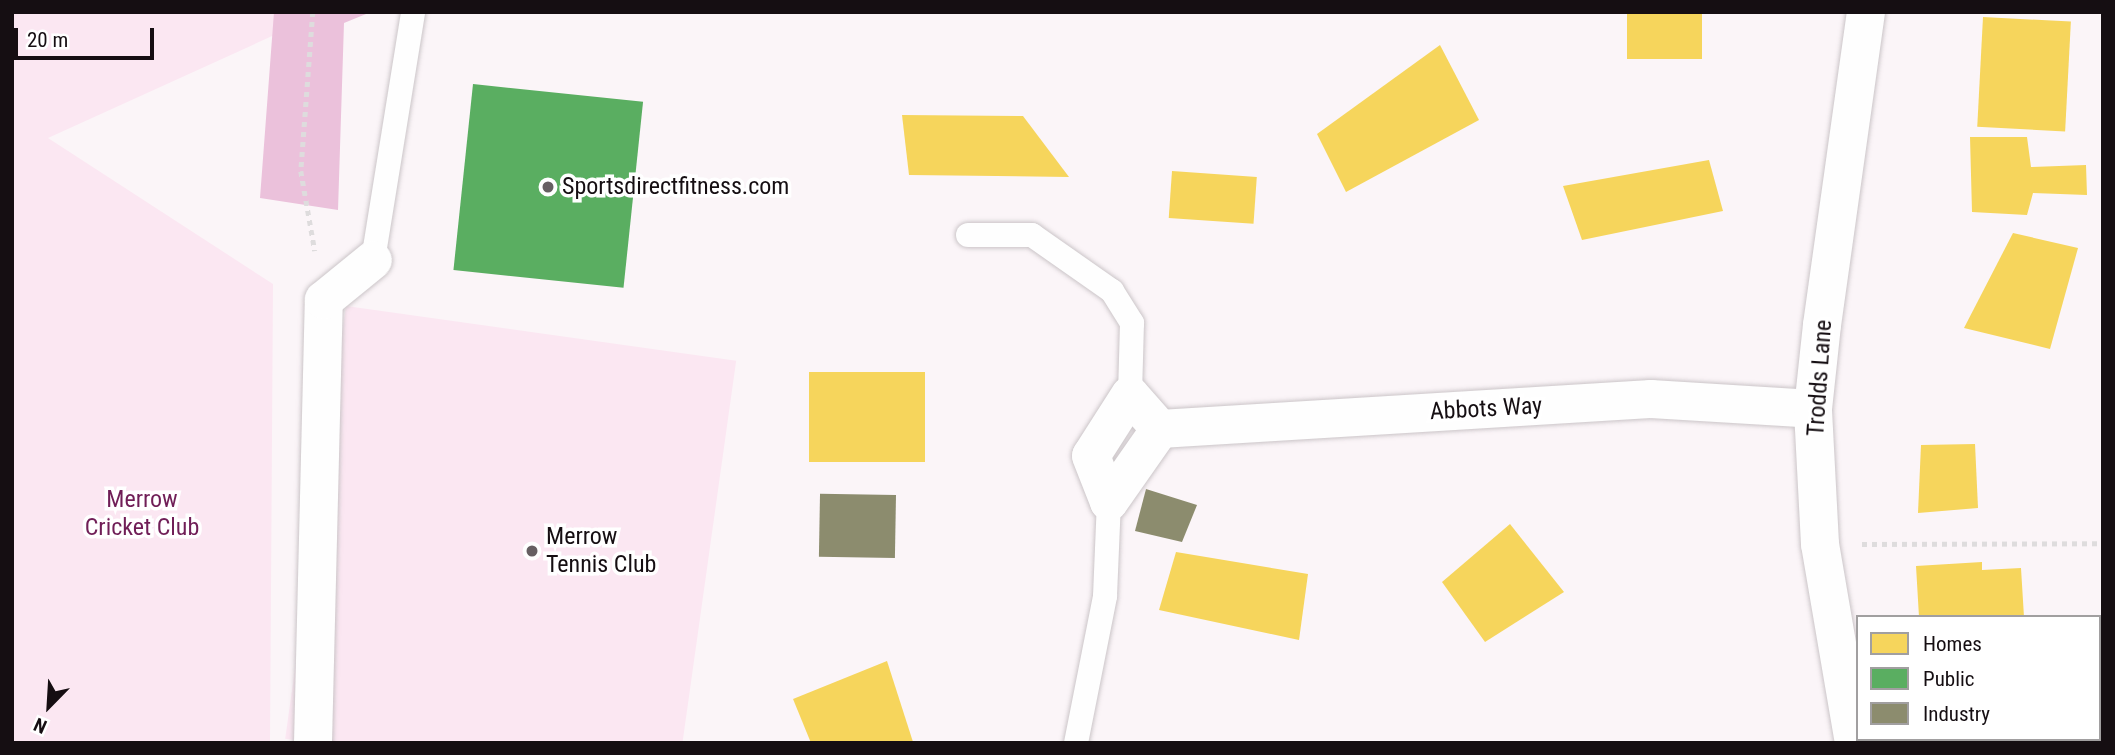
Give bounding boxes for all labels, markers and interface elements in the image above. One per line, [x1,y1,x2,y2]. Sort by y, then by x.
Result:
scale bar [18,14,158,58]
text: 20 m [27,28,68,52]
place label: Sportsdirectfitness.com [562,173,789,201]
marker: Sportsdirectfitness.com [540,179,556,195]
street label: Trodds Lane [1802,319,1838,437]
street label: Abbots Way [1429,392,1543,426]
park label: Merrow Cricket Club [85,486,199,542]
place label: Merrow Tennis Club [546,523,656,579]
marker: Merrow Tennis Club [524,543,540,559]
legend [1856,615,2101,741]
text: Homes [1923,632,1982,656]
text: Public [1923,667,1975,691]
north arrow [14,671,84,741]
text: Industry [1923,702,1990,726]
text: N [30,713,50,739]

